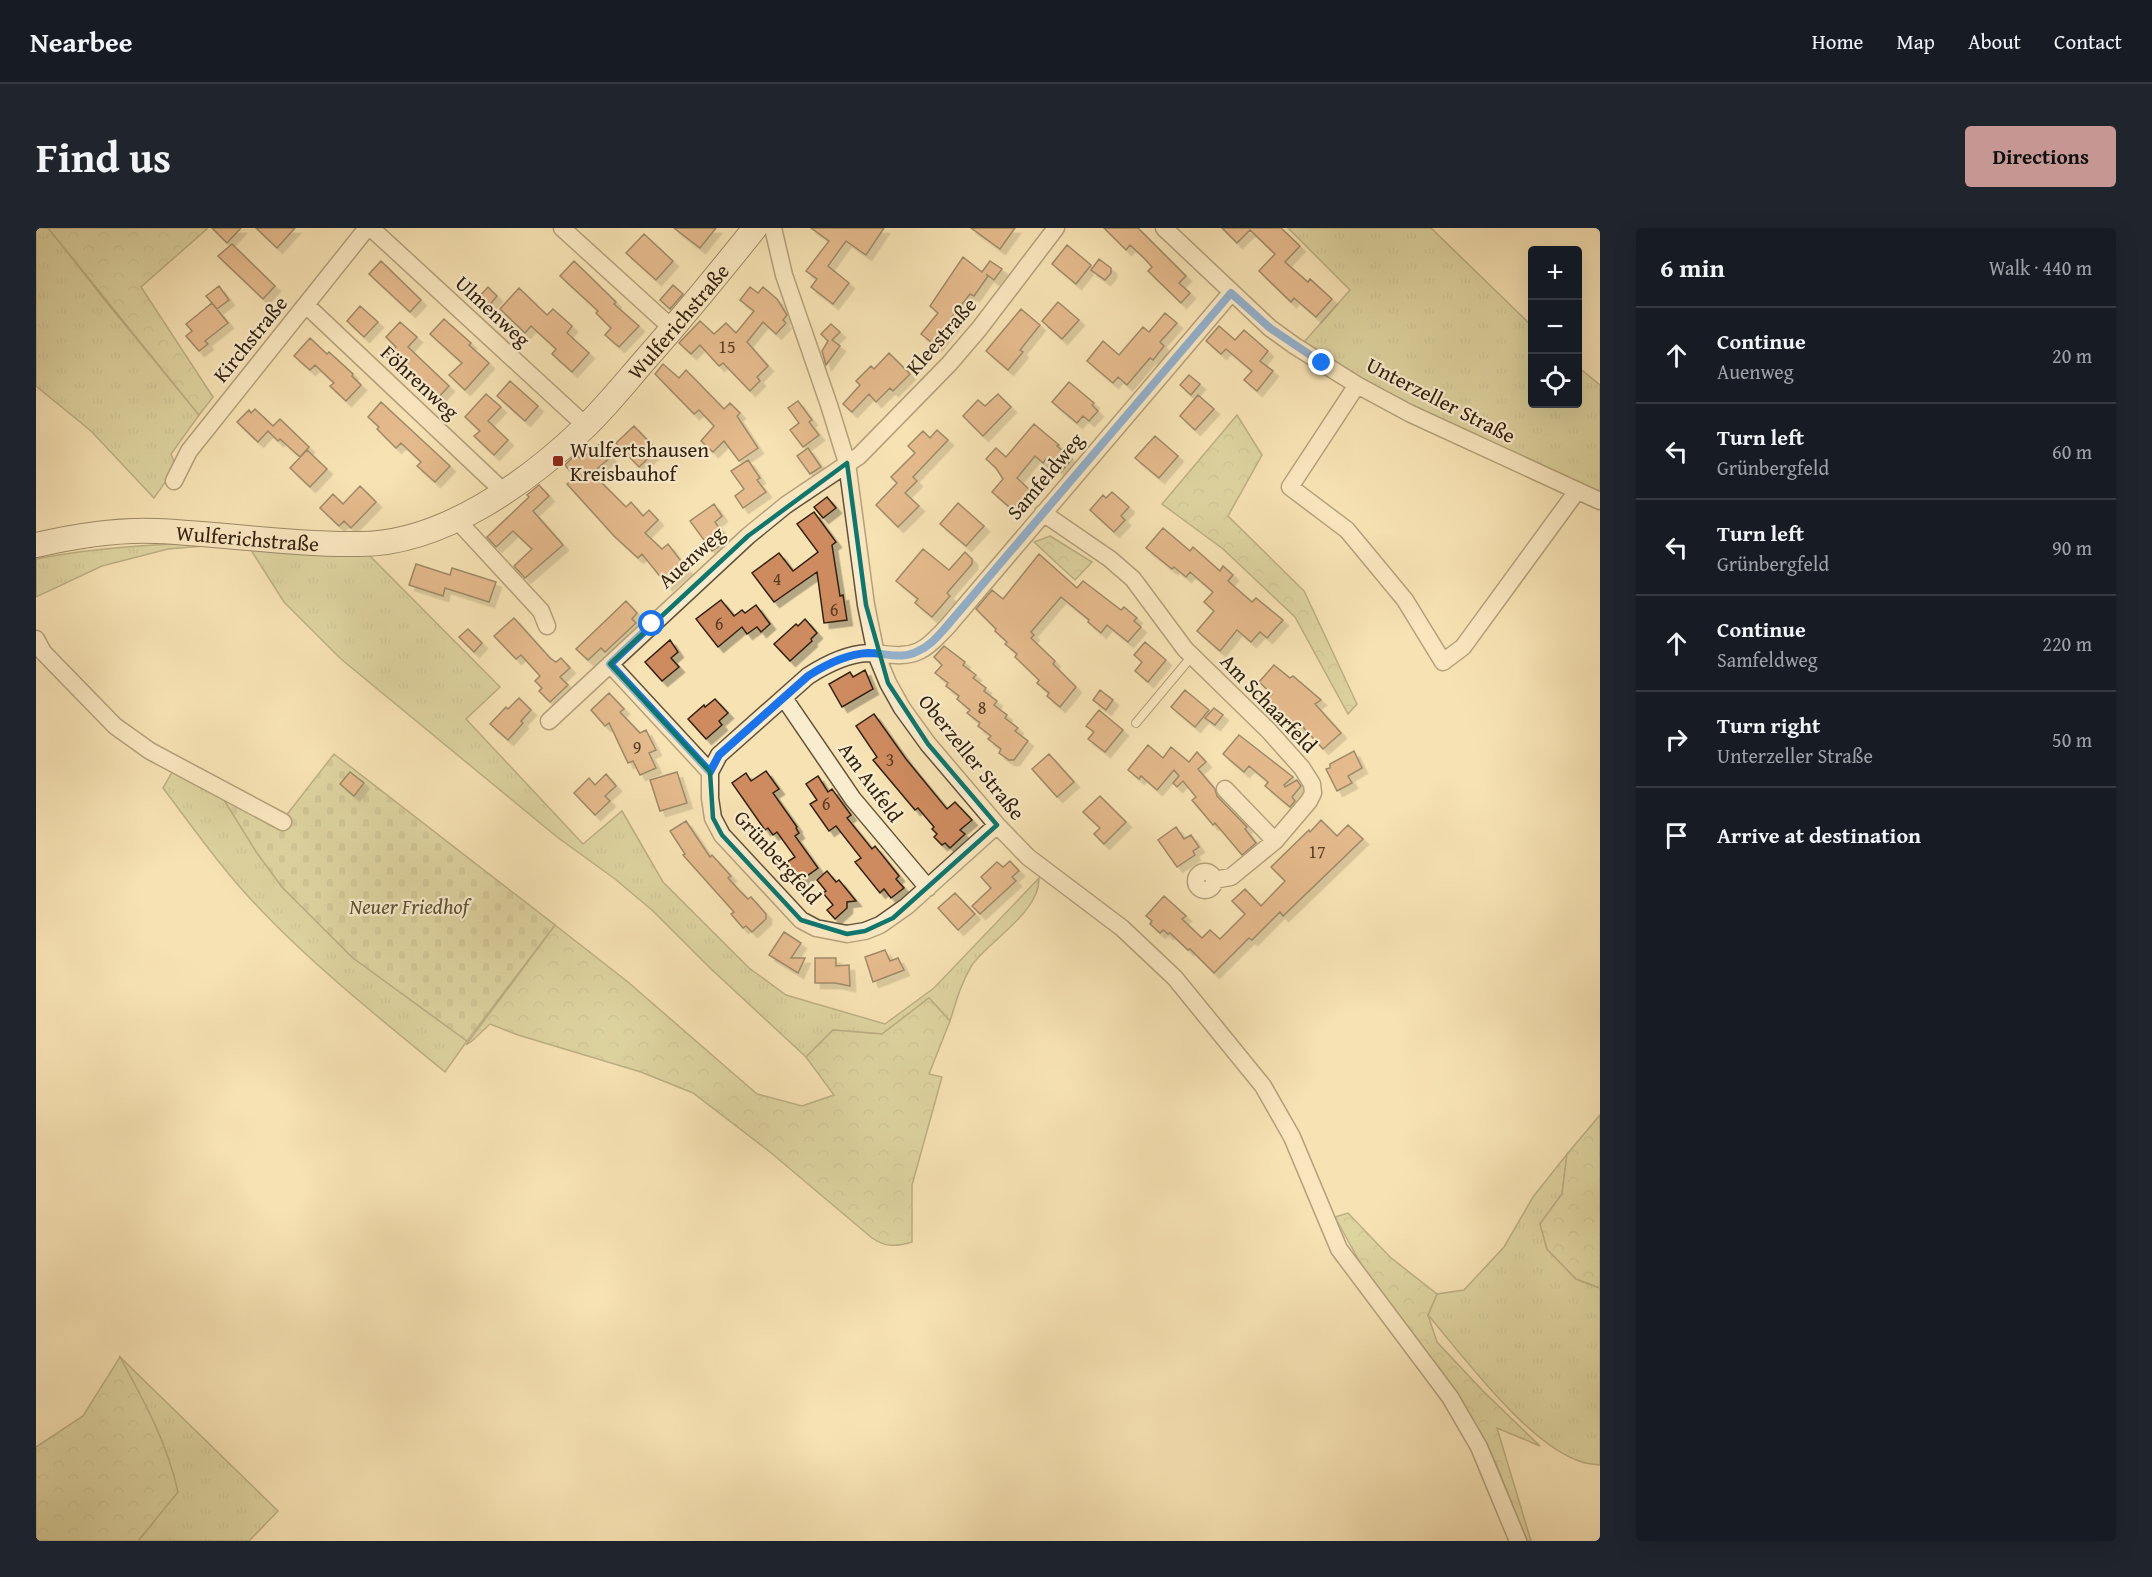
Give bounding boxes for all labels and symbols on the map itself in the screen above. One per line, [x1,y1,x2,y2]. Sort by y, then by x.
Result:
street label: Wulferichstraße [620,256,736,386]
street label: Ulmenweg [448,268,538,355]
street label: Kirchstraße [205,289,295,389]
street label: Kleestraße [898,290,984,382]
house number: 15 [718,333,736,360]
street label: Föhrenweg [374,337,467,427]
route end [1308,349,1334,375]
street label: Unterzeller Straße [1361,349,1521,451]
street label: Samfeldweg [999,425,1091,526]
place label: Wulfertshausen Kreisbauhof [570,434,709,489]
marker: Wulfertshausen Kreisbauhof [551,454,565,468]
street label: Wulferichstraße [175,517,320,559]
street label: Auenweg [651,518,732,595]
house number: 4 [773,565,781,592]
house number: 6 [830,596,838,623]
route start [638,610,664,636]
house number: 6 [715,610,723,637]
street label: Am Schaarfeld [1213,646,1325,760]
street label: Oberzeller Straße [911,687,1033,827]
house number: 8 [978,694,986,721]
house number: 9 [633,734,641,761]
street label: Am Aufeld [831,736,911,829]
house number: 3 [886,746,894,773]
house number: 6 [822,790,830,817]
street label: Grünbergfeld [727,803,829,912]
house number: 17 [1308,838,1326,865]
park label: Neuer Friedhof [348,891,473,922]

